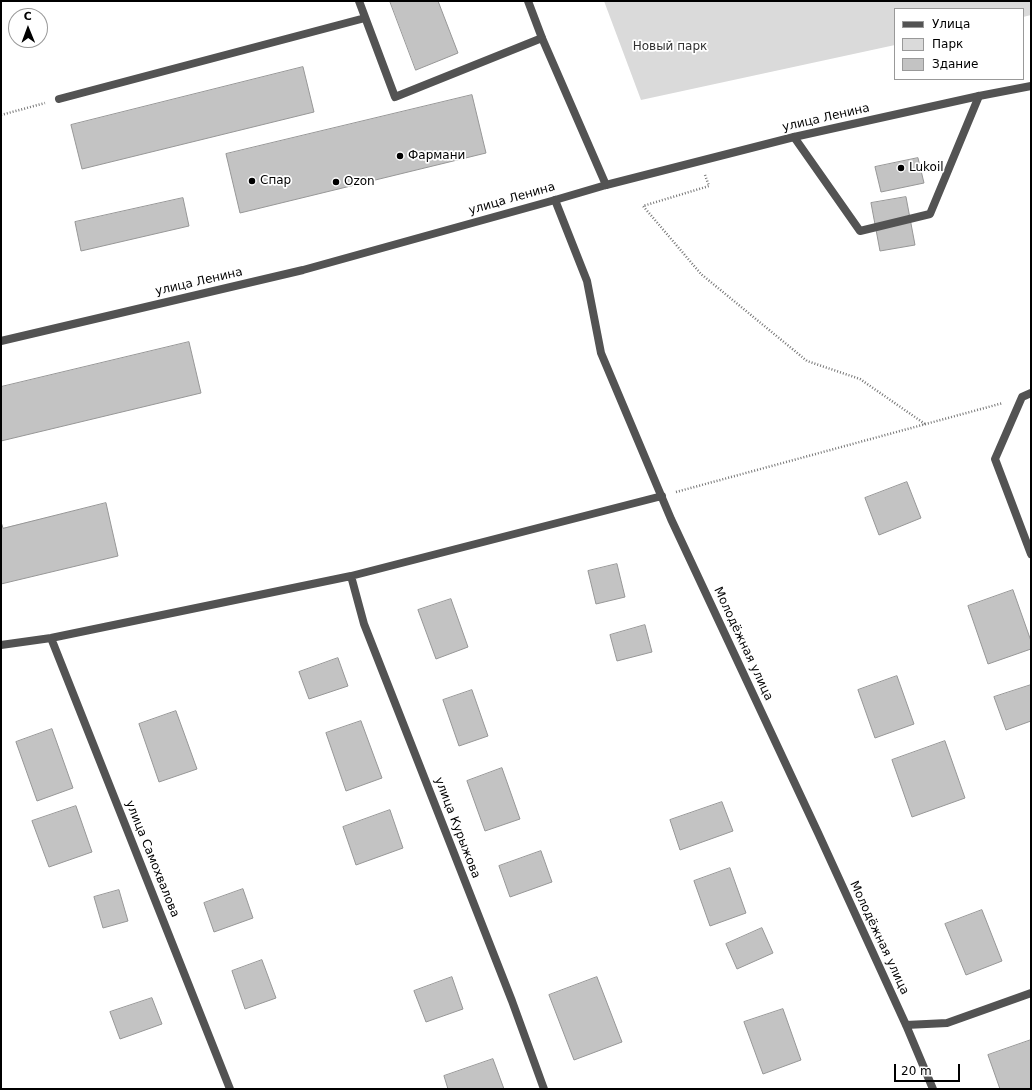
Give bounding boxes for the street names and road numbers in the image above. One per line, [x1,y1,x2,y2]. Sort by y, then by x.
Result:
street label: улица Ленина [781,101,871,135]
street label: улица Ленина [467,180,557,218]
street label: улица Ленина [154,265,244,299]
street label: Молодёжная улица [710,585,776,703]
street label: улица Курыжова [431,775,483,881]
street label: улица Самохвалова [122,798,182,920]
street label: Молодёжная улица [846,879,912,997]

